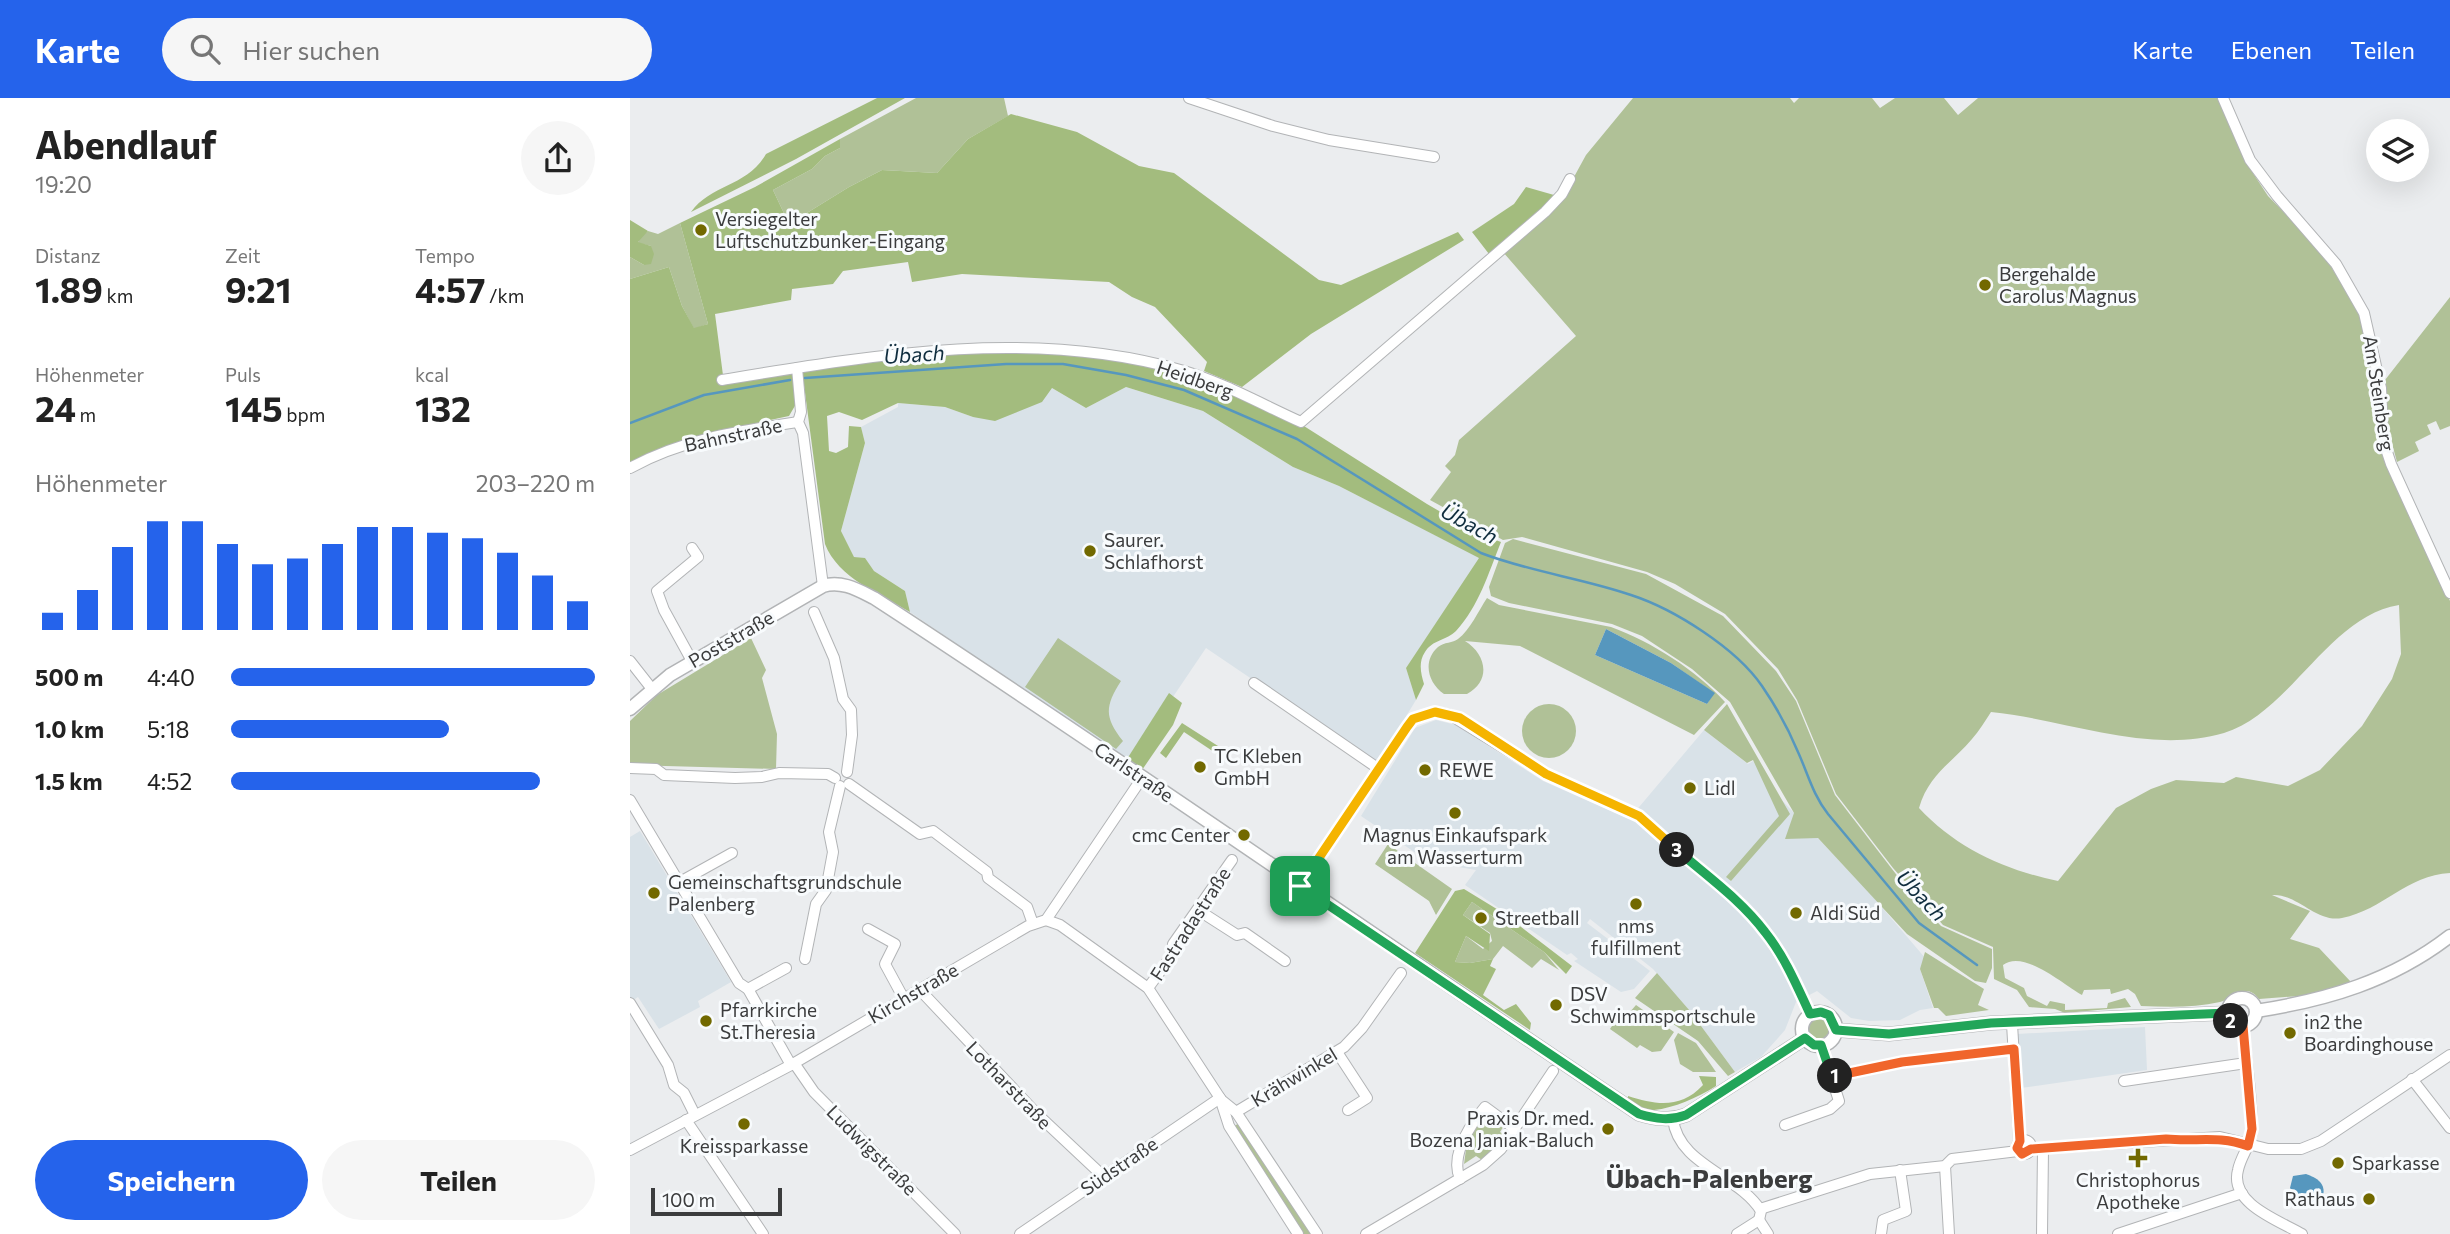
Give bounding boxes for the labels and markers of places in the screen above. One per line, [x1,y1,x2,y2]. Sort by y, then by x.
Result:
place label: Versiegelter Luftschutzbunker-Eingang [715,207,945,252]
marker: Versiegelter Luftschutzbunker-Eingang [693,222,709,238]
place label: Bergehalde Carolus Magnus [1999,262,2137,307]
marker: Bergehalde Carolus Magnus [1977,277,1993,293]
place label: Saurer. Schlafhorst [1104,528,1204,573]
marker: Saurer. Schlafhorst [1082,543,1098,559]
place label: TC Kleben GmbH [1214,744,1302,789]
place label: REWE [1439,758,1494,781]
marker: TC Kleben GmbH [1192,759,1208,775]
marker: REWE [1417,762,1433,778]
place label: Lidl [1704,776,1736,799]
marker: Lidl [1682,780,1698,796]
marker: Magnus Einkaufspark am Wasserturm [1447,805,1463,821]
place label: cmc Center [1132,823,1230,846]
place label: Magnus Einkaufspark am Wasserturm [1363,823,1547,868]
marker: cmc Center [1236,827,1252,843]
pin: 3 [1660,832,1694,868]
pin [1270,856,1330,916]
place label: Gemeinschaftsgrundschule Palenberg [668,870,902,915]
marker: Gemeinschaftsgrundschule Palenberg [646,885,662,901]
marker: nms fulfillment [1628,896,1644,912]
place label: Aldi Süd [1810,901,1880,924]
marker: Aldi Süd [1788,905,1804,921]
place label: Streetball [1495,906,1580,929]
marker: Streetball [1473,910,1489,926]
place label: nms fulfillment [1591,914,1681,959]
place label: DSV Schwimmsportschule [1570,982,1755,1027]
marker: DSV Schwimmsportschule [1548,997,1564,1013]
place label: Pfarrkirche St.Theresia [720,998,817,1043]
pin: 2 [2214,1004,2248,1038]
place label: in2 the Boardinghouse [2304,1010,2433,1055]
marker: Pfarrkirche St.Theresia [698,1013,714,1029]
marker: in2 the Boardinghouse [2282,1025,2298,1041]
pin: 1 [1818,1058,1852,1094]
place label: Praxis Dr. med. Bozena Janiak-Baluch [1409,1106,1594,1151]
marker: Kreissparkasse [736,1116,752,1132]
marker: Praxis Dr. med. Bozena Janiak-Baluch [1600,1121,1616,1137]
place label: Kreissparkasse [680,1134,808,1157]
marker: Christophorus Apotheke [2130,1150,2146,1166]
place label: Sparkasse [2352,1151,2439,1174]
marker: Sparkasse [2330,1155,2346,1171]
place label: Christophorus Apotheke [2076,1168,2200,1213]
place label: Rathaus [2285,1187,2355,1210]
marker: Rathaus [2361,1191,2377,1207]

